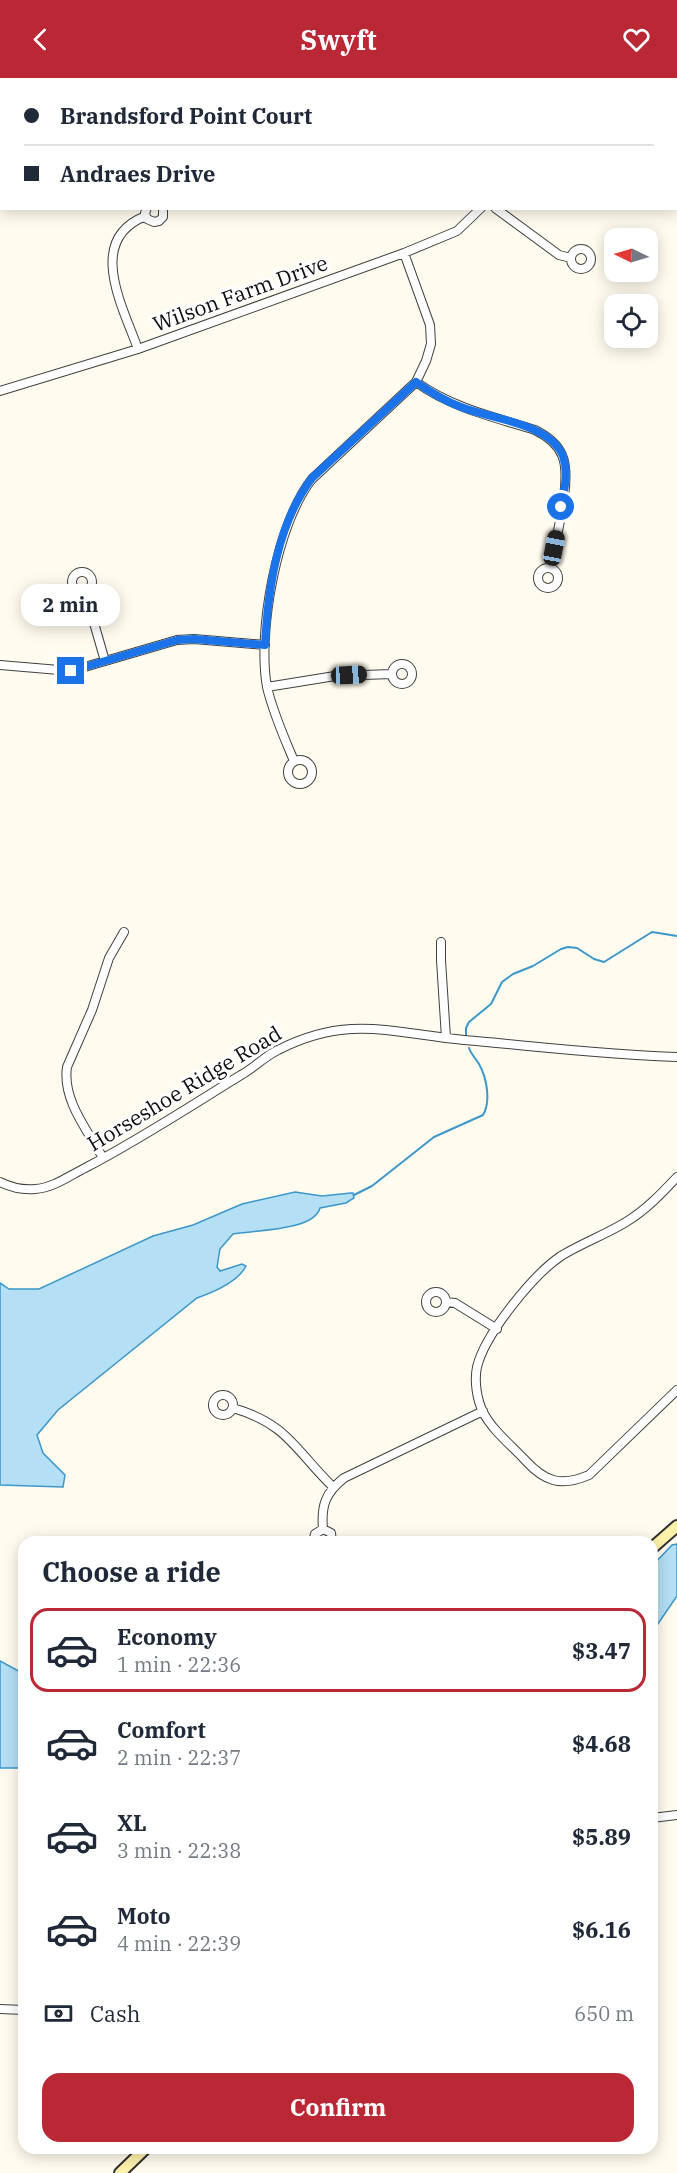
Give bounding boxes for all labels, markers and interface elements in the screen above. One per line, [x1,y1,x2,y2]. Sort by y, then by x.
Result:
text: Swyft [300,22,377,57]
icon: back [24,23,57,56]
icon: heart [620,23,653,56]
text: Brandsford Point Court [60,101,312,130]
text: Andraes Drive [60,159,215,188]
north arrow [604,228,658,282]
map controls [604,228,658,348]
street label: Wilson Farm Drive [149,248,331,338]
button: locate [604,294,658,348]
route start [547,493,574,520]
car [542,529,566,567]
callout: 2 min [22,584,121,626]
text: 2 min [43,591,99,618]
route end [57,657,84,684]
car [331,665,367,685]
street label: Horseshoe Ridge Road [82,1019,286,1157]
text: Choose a ride [42,1554,221,1589]
text: Economy [117,1622,217,1651]
icon: car [45,1623,99,1677]
text: $3.47 [572,1636,631,1665]
text: 1 min · 22:36 [117,1651,241,1678]
text: Comfort [117,1715,206,1744]
icon: car [45,1716,99,1770]
text: $4.68 [572,1729,631,1758]
text: 2 min · 22:37 [117,1744,241,1771]
text: XL [117,1808,147,1837]
icon: car [45,1809,99,1863]
text: $5.89 [572,1822,631,1851]
text: 3 min · 22:38 [117,1837,241,1864]
text: Moto [117,1901,171,1930]
icon: car [45,1902,99,1956]
text: $6.16 [572,1915,631,1944]
text: 4 min · 22:39 [117,1930,241,1957]
icon: cash [42,1997,75,2030]
text: Cash [90,1999,141,2028]
text: 650 m [574,2000,634,2027]
button: Confirm [42,2073,634,2142]

